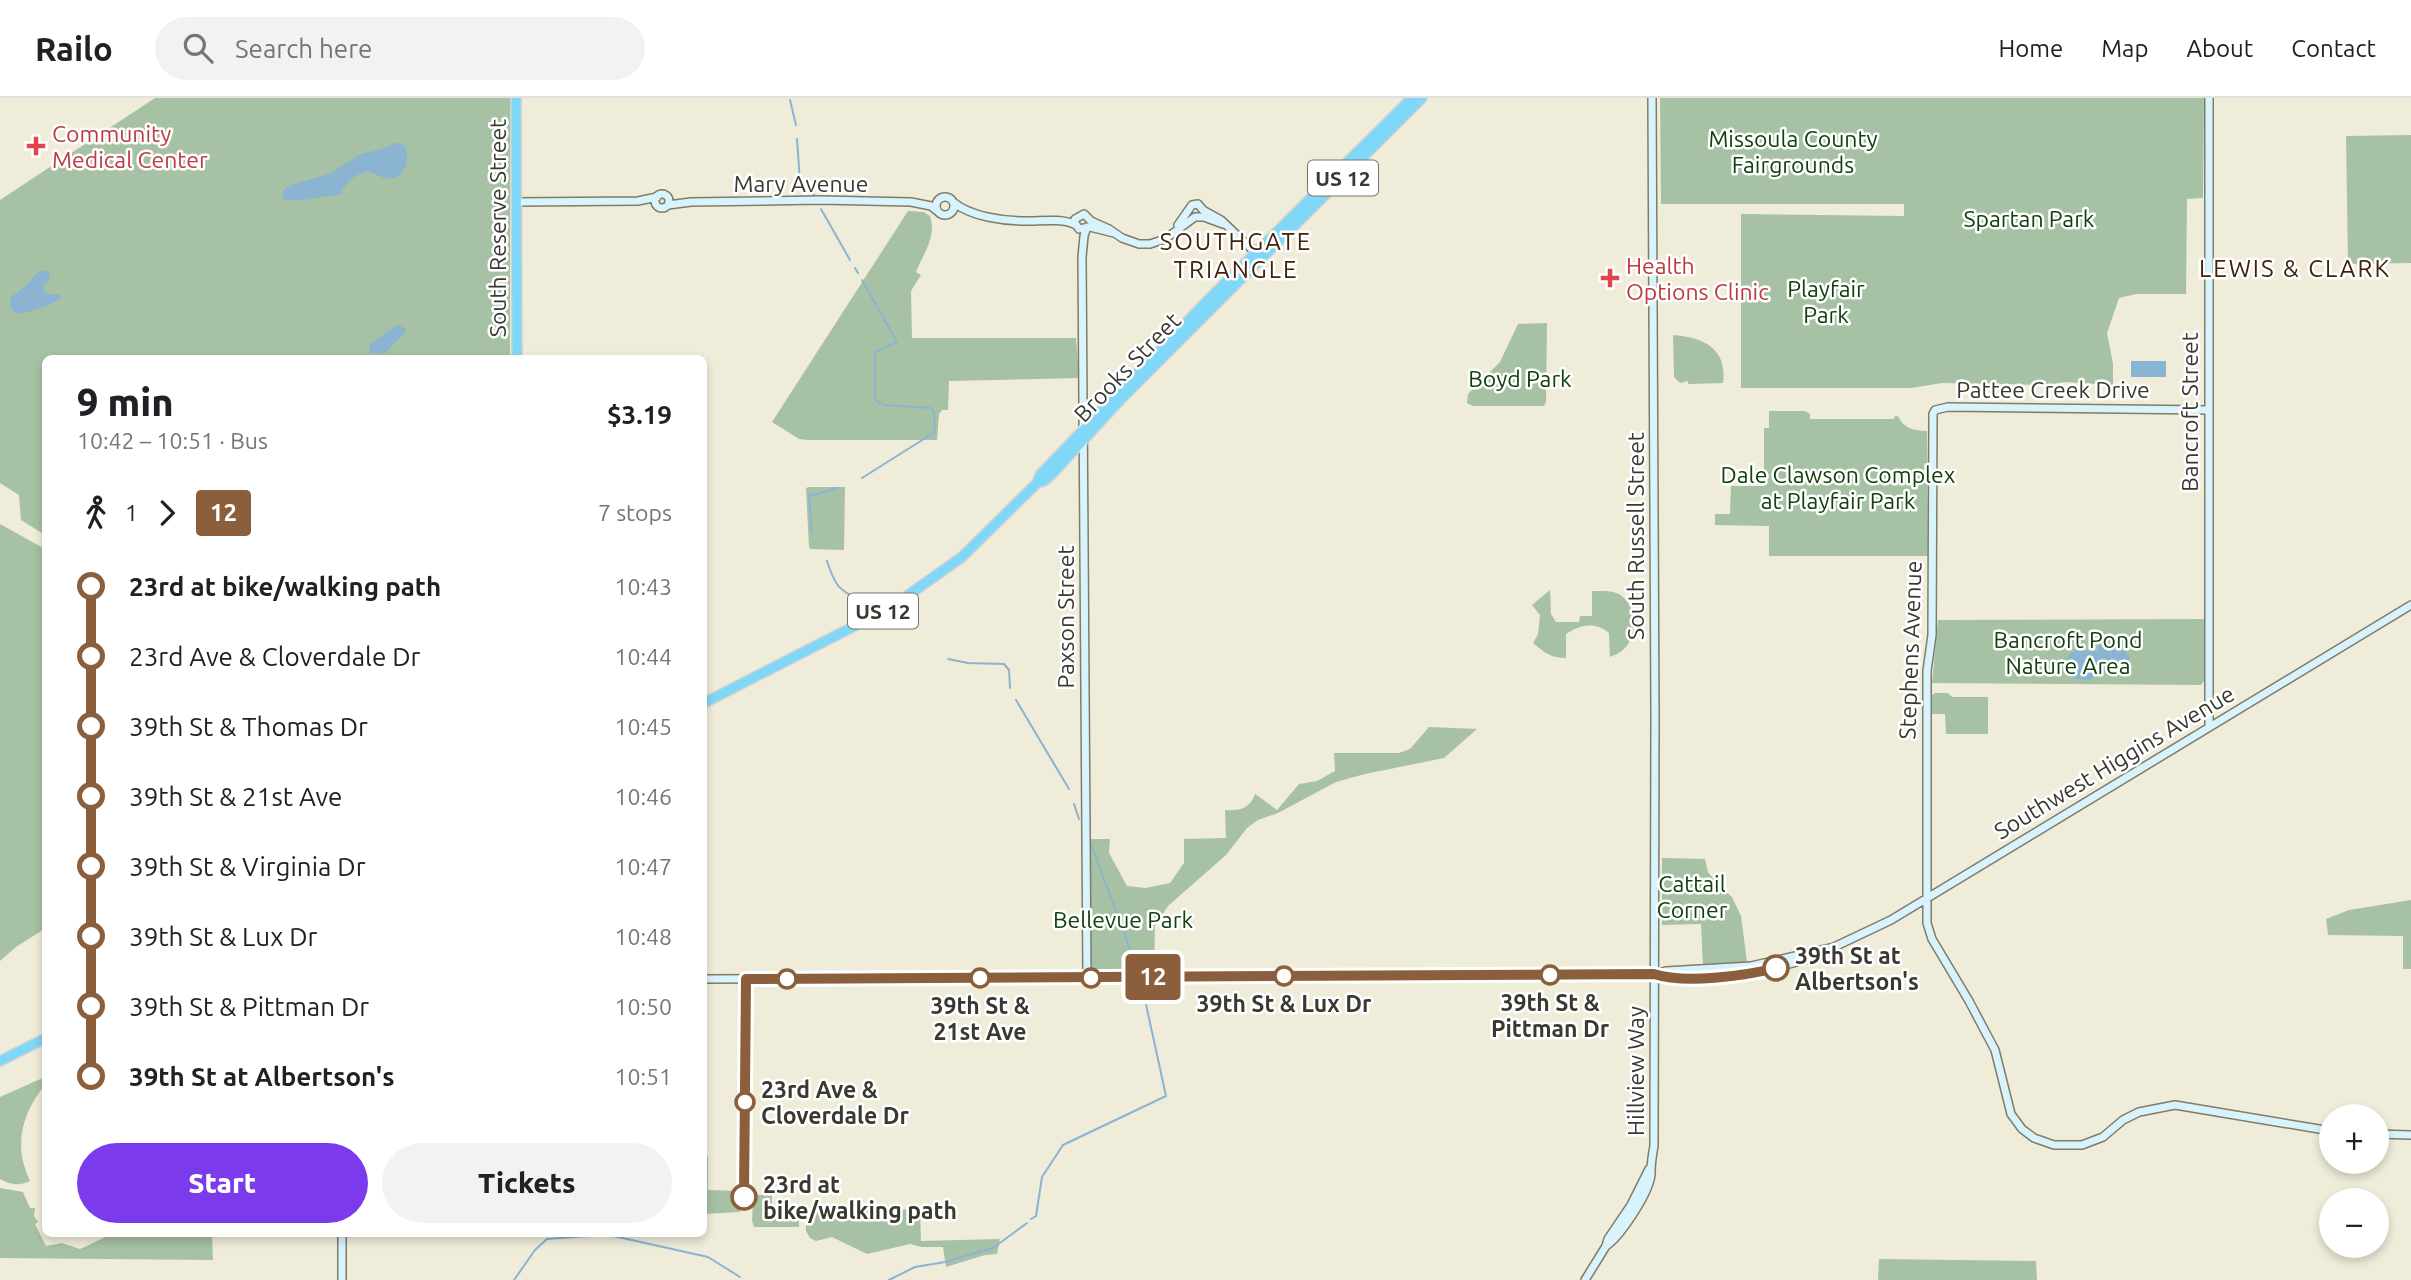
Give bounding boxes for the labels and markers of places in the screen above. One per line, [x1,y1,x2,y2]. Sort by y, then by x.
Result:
place label: Community Medical Center [52,121,208,172]
marker: Community Medical Center [26,136,46,156]
place label: Health Options Clinic [1626,253,1769,304]
marker: Health Options Clinic [1600,268,1620,288]
place label: 39th St at Albertson's [1795,943,1919,994]
marker: 39th St at Albertson's [1763,955,1789,981]
marker: 39th St & Pittman Dr [1540,965,1560,985]
marker: 39th St & Lux Dr [1274,966,1294,986]
marker: 39th St & 21st Ave [970,968,990,988]
unlabelled marker [1081,968,1101,988]
unlabelled marker [777,969,797,989]
place label: 39th St & Pittman Dr [1491,990,1610,1041]
place label: 39th St & Lux Dr [1197,991,1372,1016]
place label: 39th St & 21st Ave [930,993,1030,1044]
place label: 23rd Ave & Cloverdale Dr [761,1077,910,1128]
marker: 23rd Ave & Cloverdale Dr [735,1092,755,1112]
place label: 23rd at bike/walking path [763,1172,957,1223]
marker: 23rd at bike/walking path [731,1184,757,1210]

